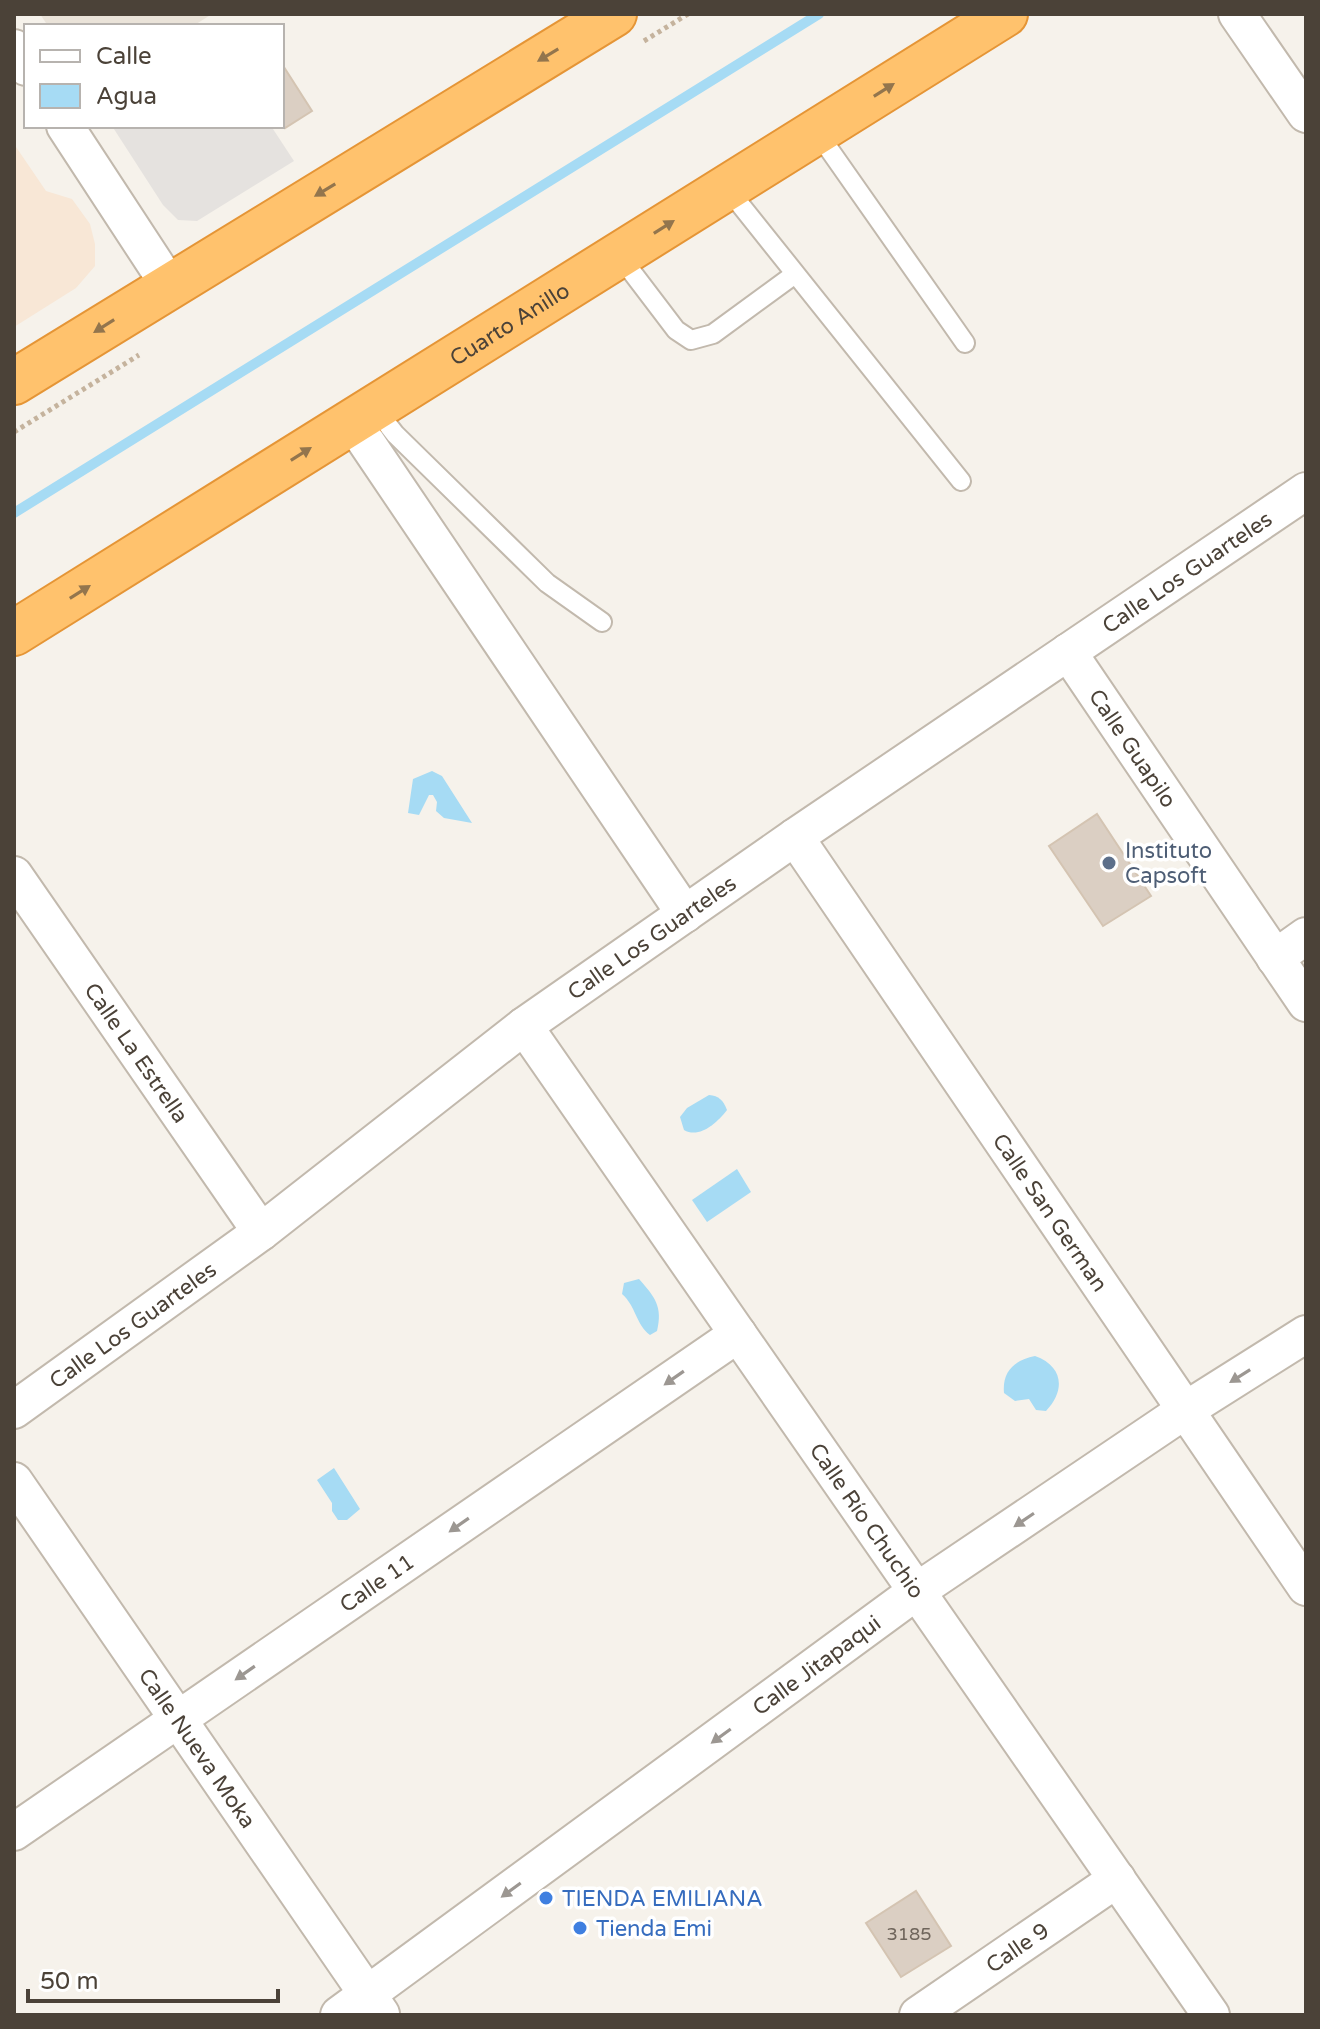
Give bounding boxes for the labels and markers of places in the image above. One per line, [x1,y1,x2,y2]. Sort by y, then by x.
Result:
place label: Instituto Capsoft [1125,838,1212,889]
marker: Instituto Capsoft [1100,854,1118,872]
place label: TIENDA EMILIANA [562,1886,763,1912]
marker: TIENDA EMILIANA [537,1889,555,1907]
place label: Tienda Emi [596,1916,712,1942]
marker: Tienda Emi [571,1919,589,1937]

